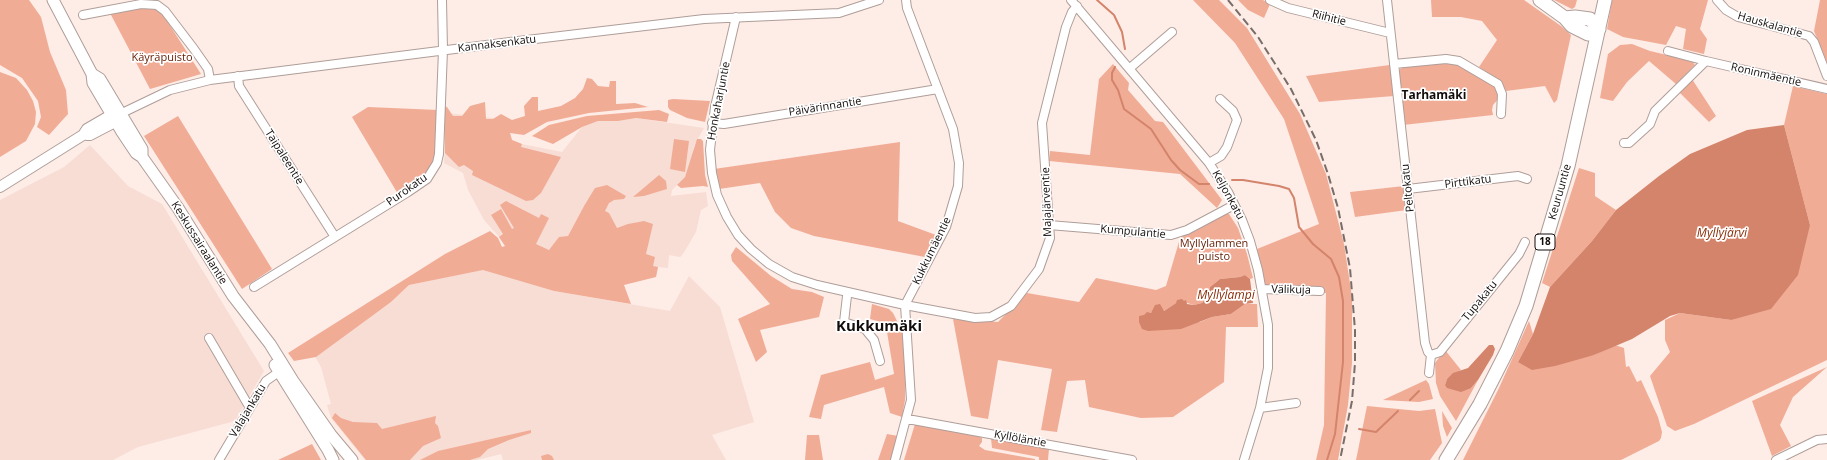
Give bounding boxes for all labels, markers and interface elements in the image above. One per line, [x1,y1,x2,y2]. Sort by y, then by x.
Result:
street label: Riihitie [1311,7,1347,29]
street label: Hauskalantie [1736,9,1804,41]
street label: Kannaksenkatu [457,33,537,55]
park label: Käyräpuisto [132,51,192,65]
street label: Roninmäentie [1730,60,1802,90]
street label: Honkaharjuntie [705,61,733,141]
district label: Tarhamäki [1402,89,1466,103]
street label: Päivärinnantie [788,95,862,119]
street label: Taipaleentie [262,127,306,187]
street label: Peltokatu [1399,163,1417,213]
street label: Keuruuntie [1546,163,1574,221]
street label: Majajärventie [1039,167,1055,237]
street label: Keljonkatu [1209,168,1247,222]
street label: Purokatu [384,171,430,209]
street label: Pirttikatu [1444,173,1492,191]
street label: Keskussairaalantie [168,199,230,287]
street label: Kukkumäentie [910,215,954,287]
street label: Kumpulantie [1100,223,1166,241]
water label: Myllyjärvi [1697,227,1747,241]
road number: 18 [1535,234,1555,250]
park label: Myllylammen puisto [1180,237,1248,263]
street label: Tupakatu [1460,278,1500,324]
street label: Välikuja [1271,283,1311,297]
water label: Myllylampi [1197,289,1255,303]
district label: Kukkumäki [836,318,922,336]
street label: Valajankatu [227,382,269,440]
street label: Kyllöläntie [993,428,1047,450]

